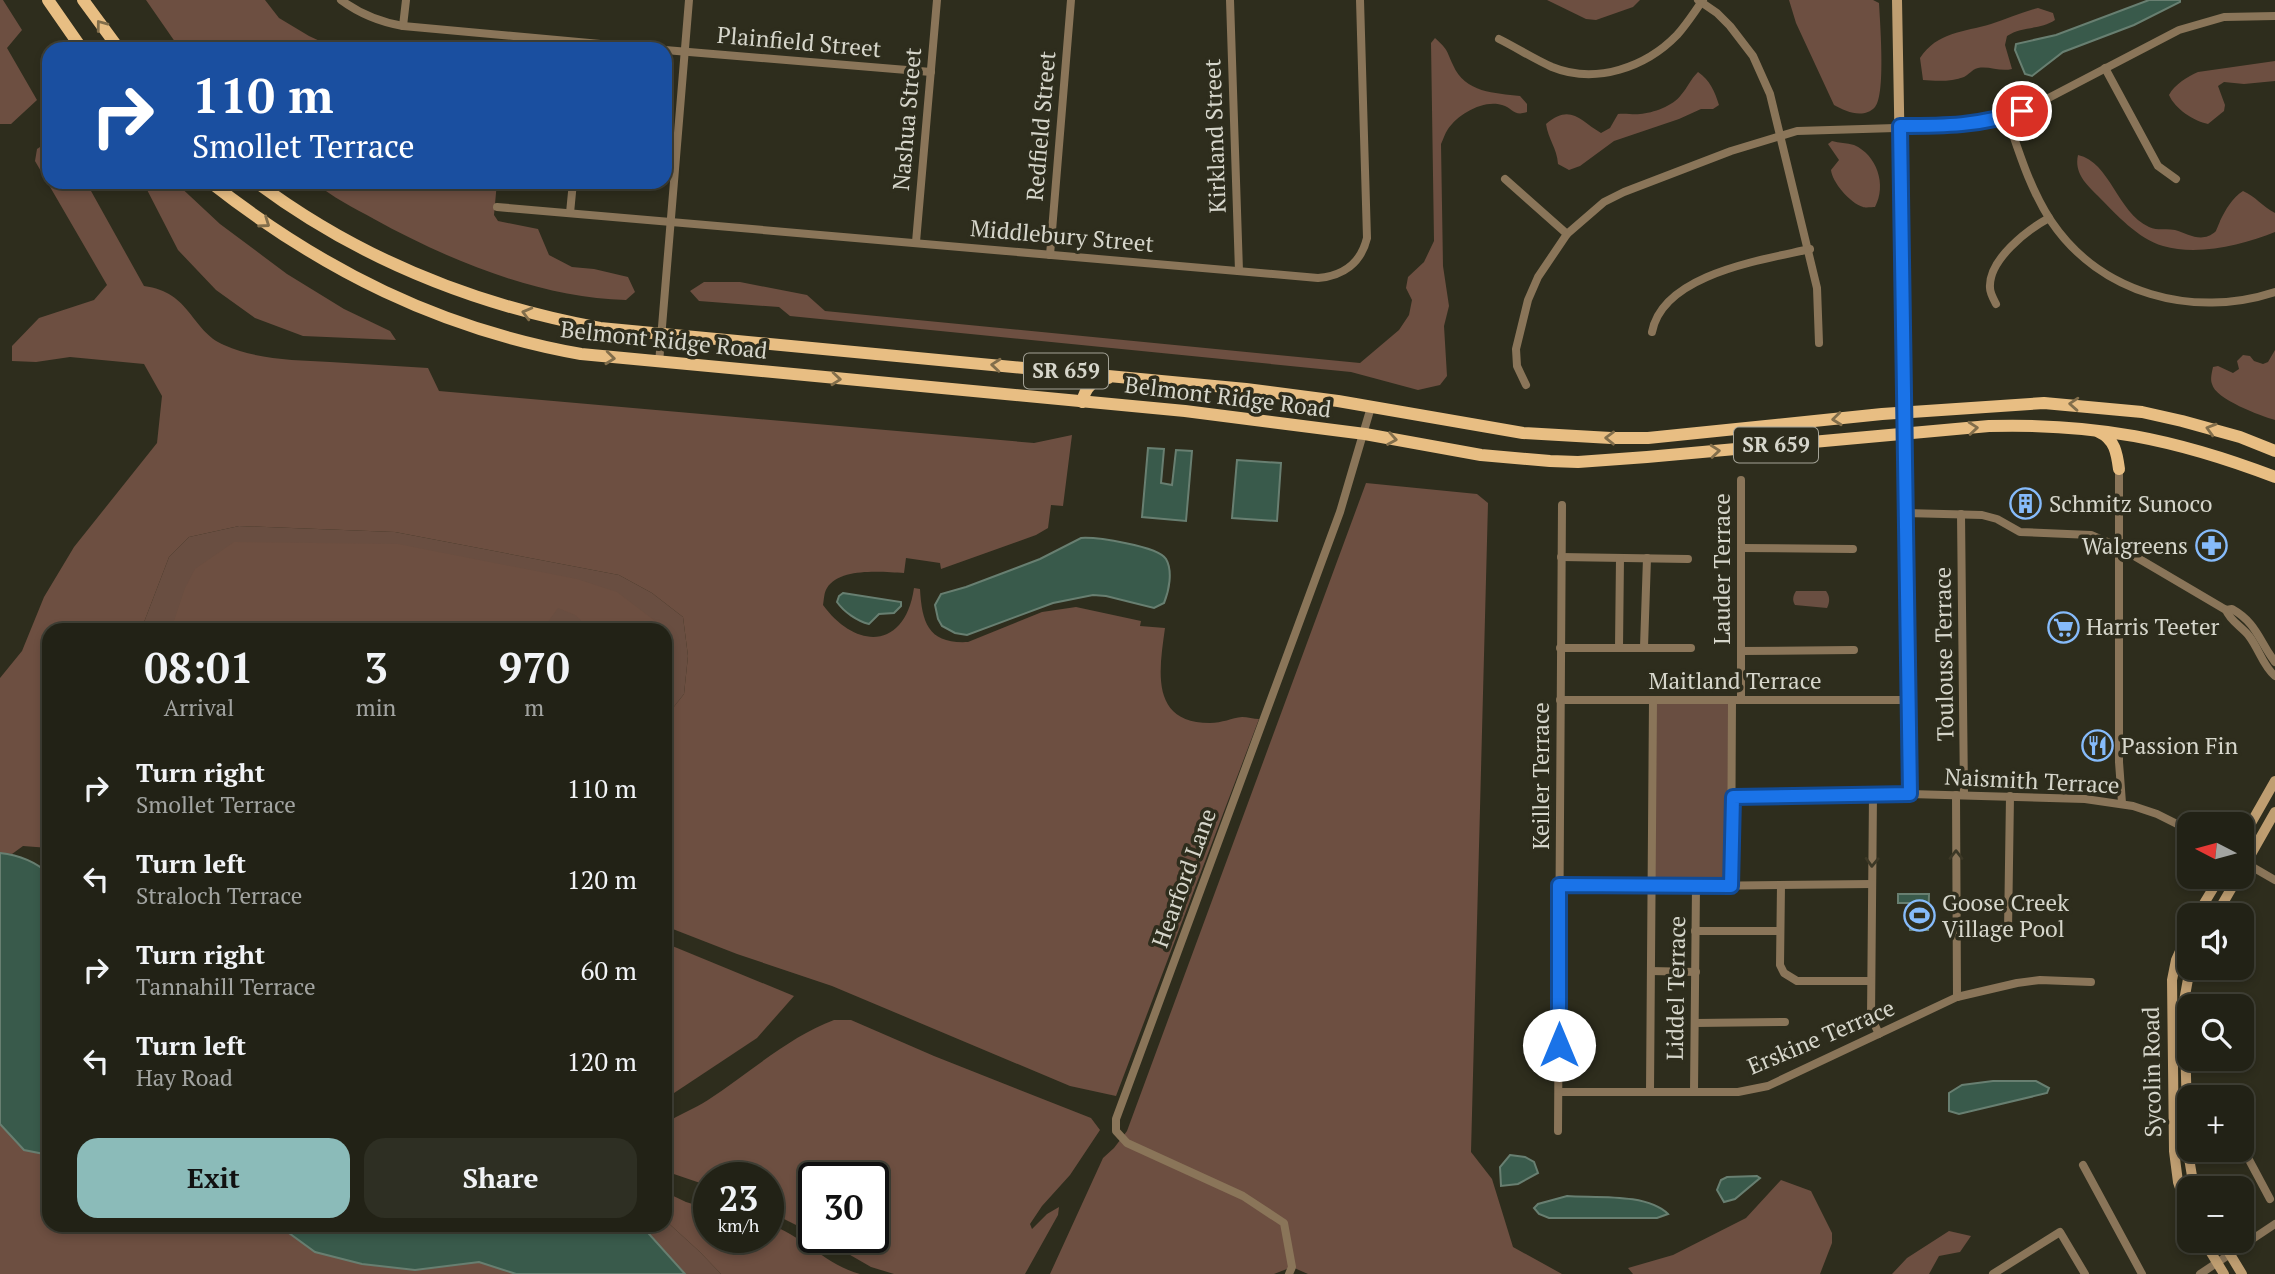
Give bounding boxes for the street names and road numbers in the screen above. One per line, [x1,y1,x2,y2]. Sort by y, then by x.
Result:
street label: Plainfield Street [716,19,883,64]
street label: Nashua Street [885,46,928,192]
street label: Redfield Street [1018,49,1063,202]
street label: Kirkland Street [1196,58,1233,214]
street label: Middlebury Street [969,212,1156,259]
street label: Belmont Ridge Road [559,313,769,366]
road number: SR 659 [1024,354,1108,388]
street label: Belmont Ridge Road [1123,368,1333,425]
road number: SR 659 [1734,428,1818,462]
street label: Lauder Terrace [1706,493,1737,645]
street label: Toulouse Terrace [1926,567,1961,741]
street label: Maitland Terrace [1648,665,1822,696]
street label: Keiller Terrace [1525,702,1556,850]
street label: Naismith Terrace [1944,760,2120,801]
street label: Hearford Lane [1144,804,1223,952]
street label: Liddel Terrace [1659,915,1692,1061]
street label: Erskine Terrace [1742,992,1899,1082]
street label: Sycolin Road [2135,1006,2168,1138]

